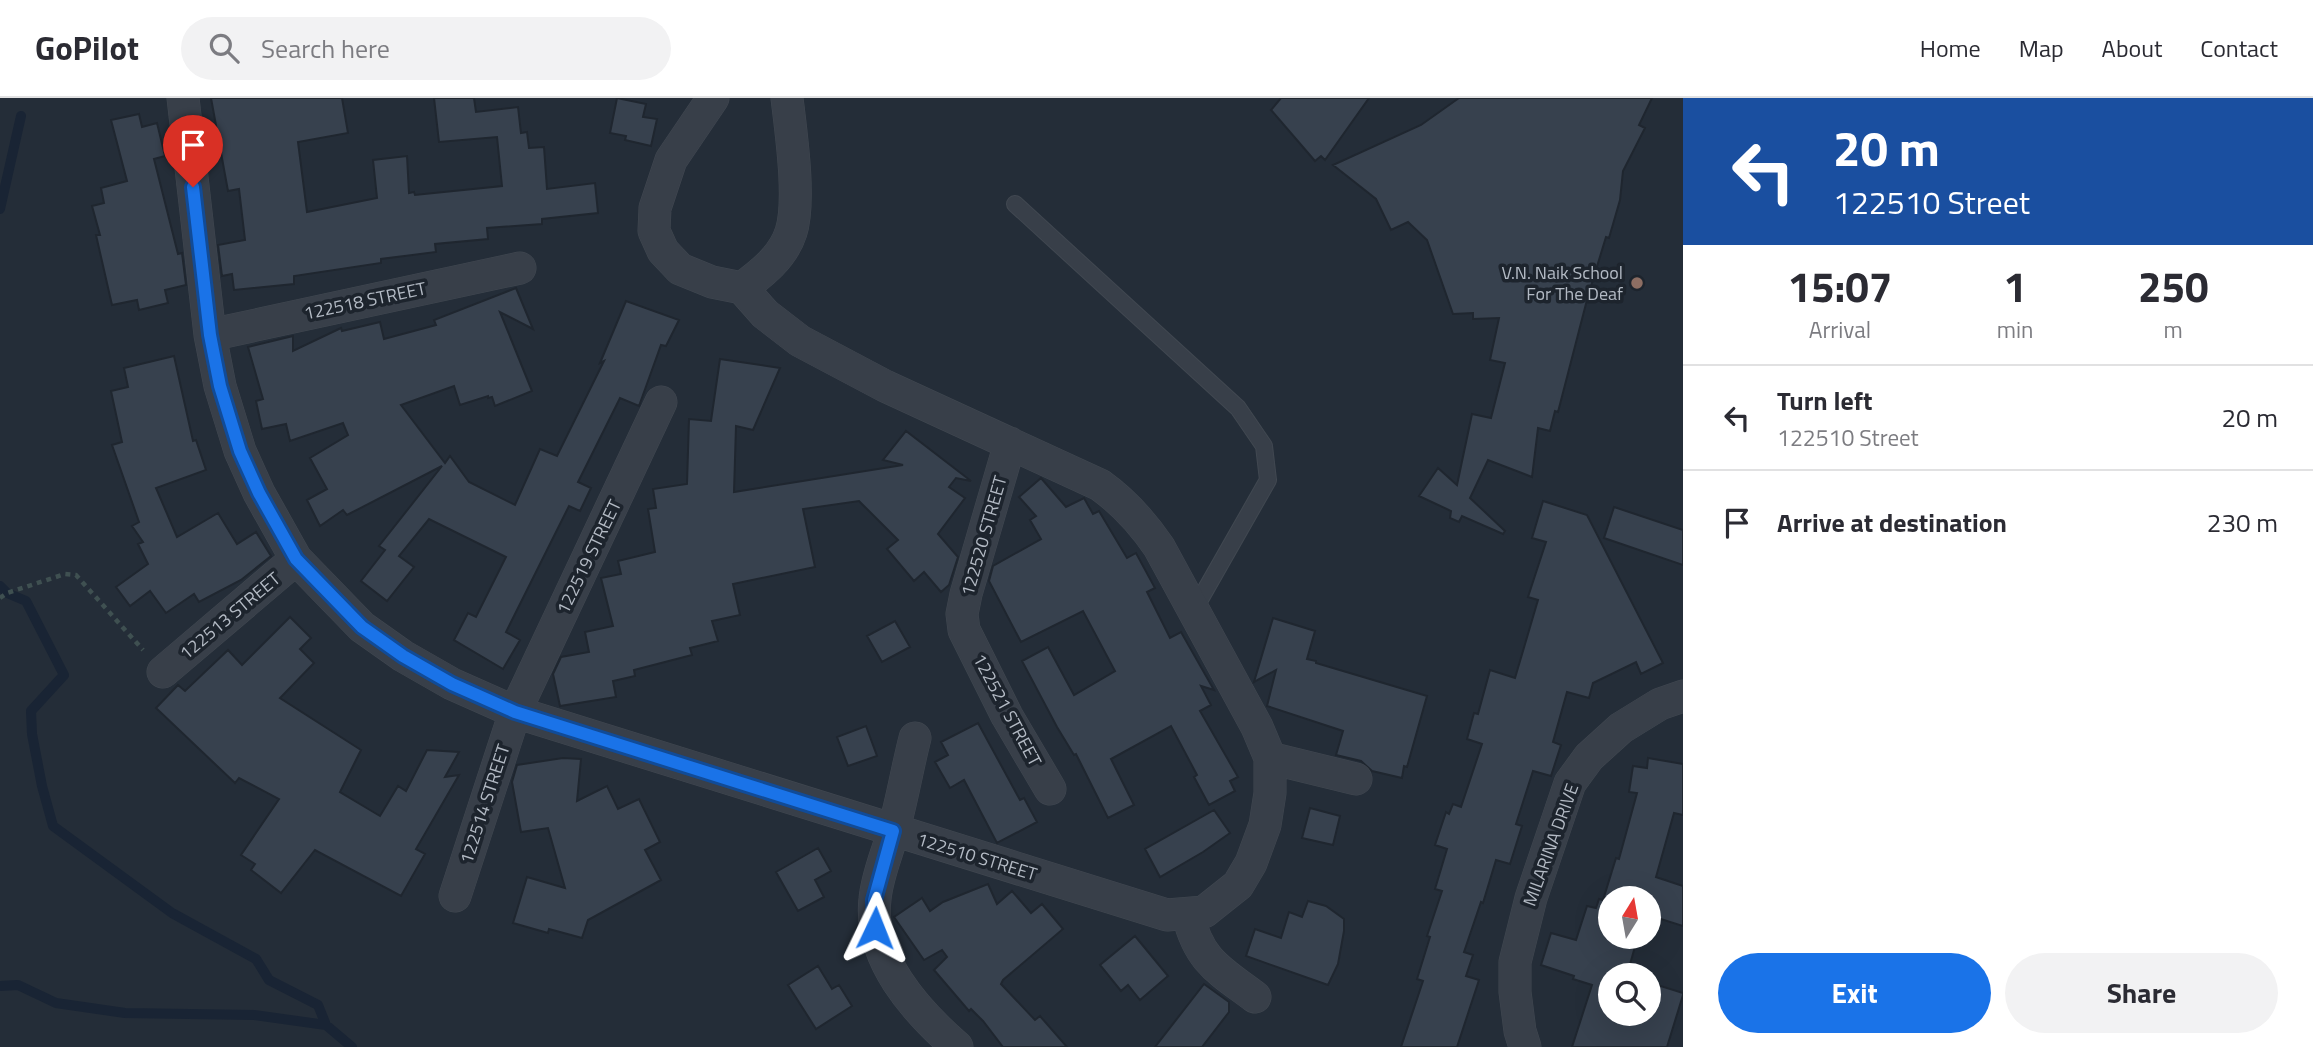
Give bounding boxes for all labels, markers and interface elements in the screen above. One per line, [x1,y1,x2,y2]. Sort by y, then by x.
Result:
search box [181,17,671,80]
text: GoPilot [35,23,139,73]
icon: search [205,29,243,67]
text: Search here [261,29,390,68]
text: Home [1920,30,1981,66]
text: Map [2019,30,2064,66]
text: About [2102,30,2162,66]
text: Contact [2200,30,2278,66]
text: 20 m [1833,110,1940,185]
pin [163,115,223,187]
icon: arrive [174,126,212,164]
icon: left [1718,126,1809,217]
text: 122510 Street [1833,178,2030,226]
text: 15:07 [1787,254,1892,318]
text: 1 [2003,254,2027,318]
text: 250 [2138,254,2208,318]
place label: V.N. Naik School For The Deaf [1501,259,1623,307]
street label: 122518 STREET [301,274,429,327]
marker: V.N. Naik School For The Deaf [1629,275,1645,291]
text: Arrival [1809,312,1871,347]
text: min [1997,312,2033,347]
text: m [2164,312,2183,347]
text: Turn left [1777,381,1872,420]
text: 20 m [2221,398,2278,437]
icon: left [1718,399,1756,437]
text: 122510 Street [1777,420,1919,455]
street label: 122520 STREET [953,472,1014,599]
street label: 122519 STREET [549,495,628,618]
text: Arrive at destination [1777,503,2007,542]
text: 230 m [2207,503,2278,542]
icon: arrive [1718,504,1756,542]
street label: 122513 STREET [173,565,286,666]
street label: 122521 STREET [966,649,1049,771]
street label: 122514 STREET [453,740,517,867]
street label: MILARINA DRIVE [1516,780,1585,910]
street label: 122510 STREET [914,825,1041,888]
north arrow [1598,886,1661,948]
map controls [1598,886,1661,1026]
position arrow [838,891,912,965]
button: Exit [1718,953,1991,1033]
button: Share [2005,953,2278,1033]
button: search [1598,963,1661,1026]

